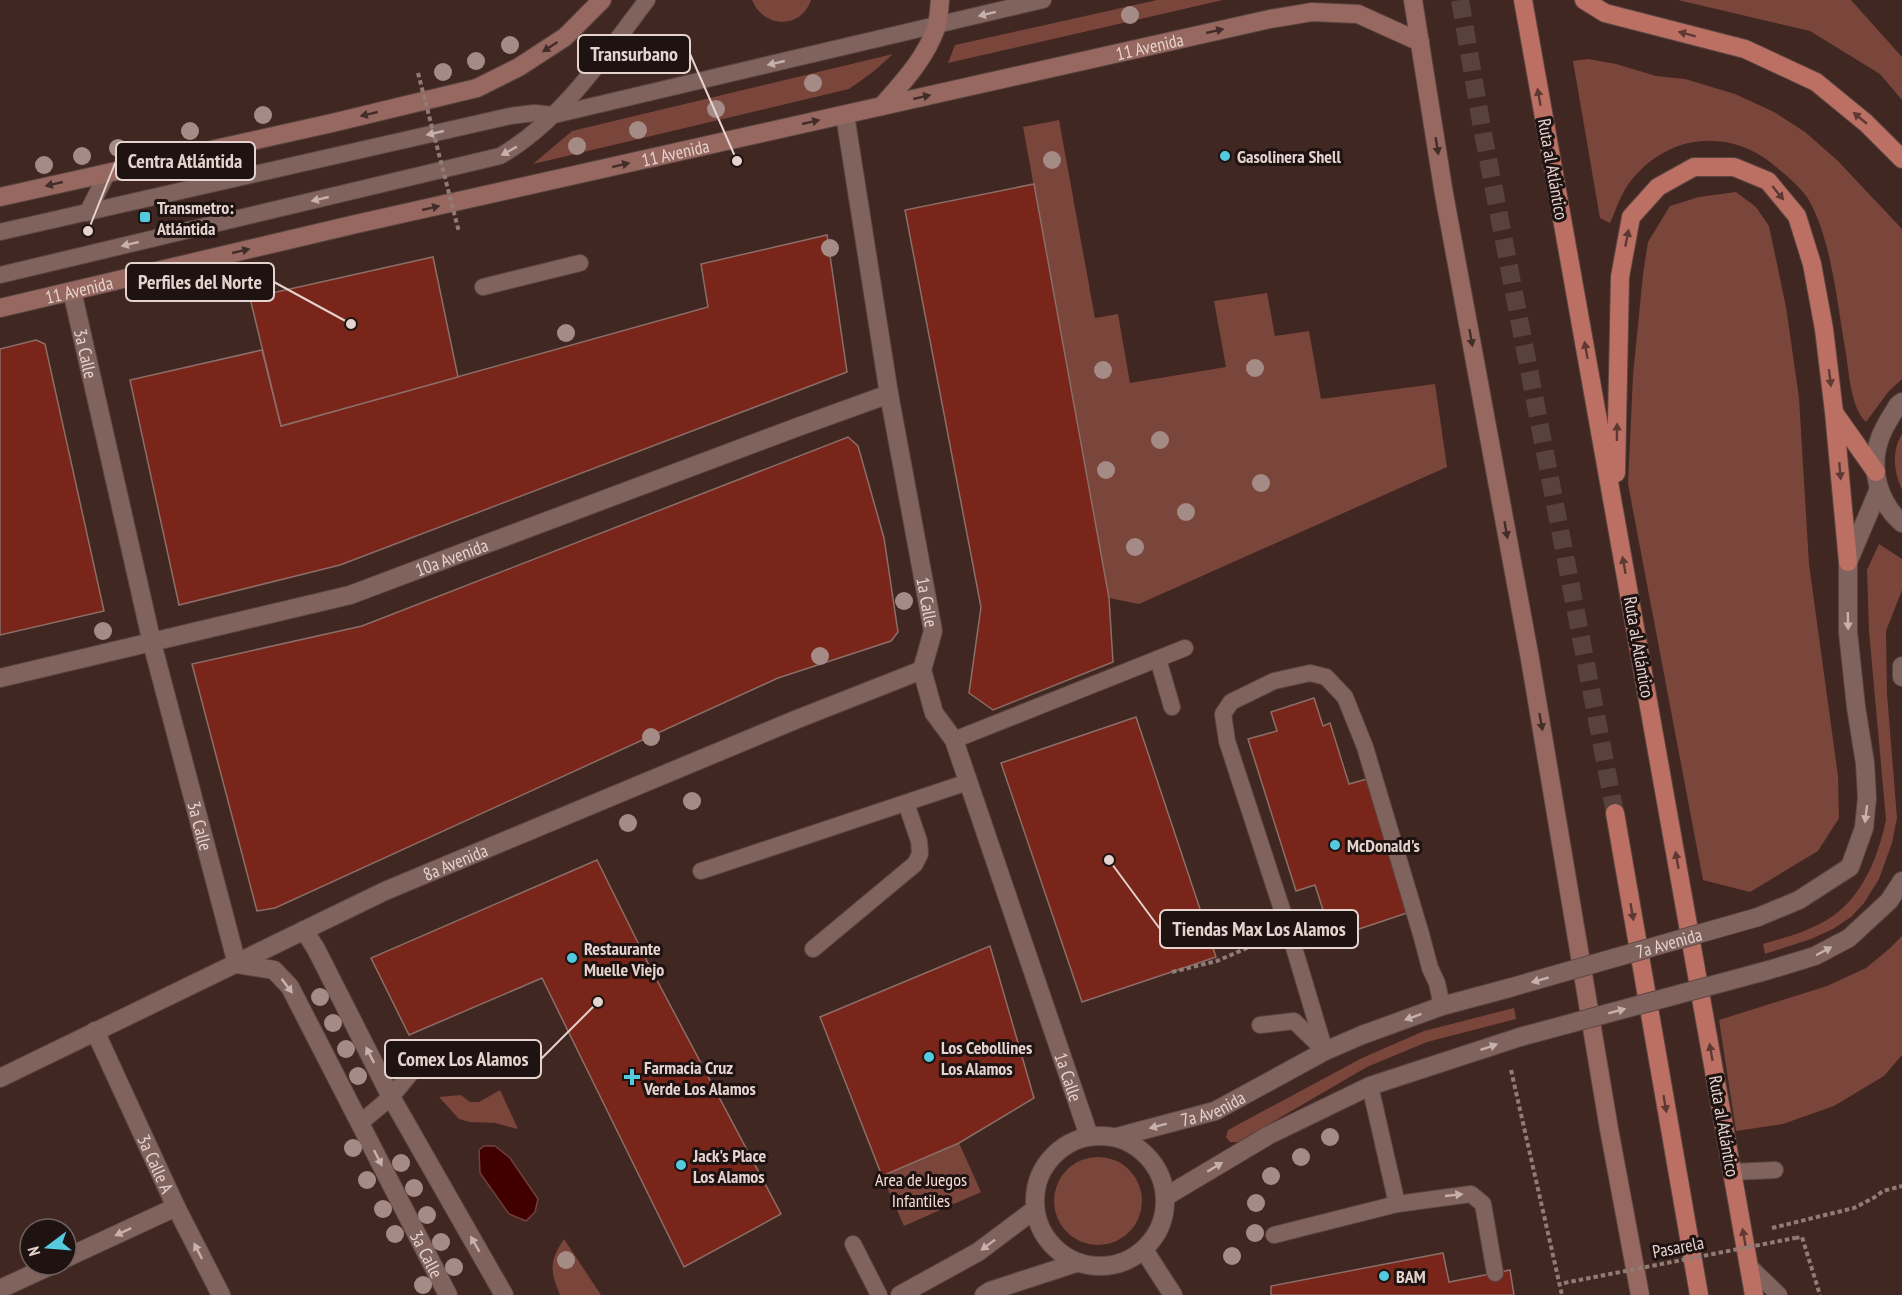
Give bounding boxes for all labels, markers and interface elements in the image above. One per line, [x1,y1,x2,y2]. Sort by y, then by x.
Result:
one-way arrow [977,9,996,19]
one-way arrow [1206,26,1225,35]
street label: 11 Avenida [1113,27,1186,65]
one-way arrow [1678,29,1696,39]
callout: Transurbano [578,35,690,73]
one-way arrow [542,41,558,52]
text: Transurbano [590,41,678,67]
one-way arrow [767,59,786,69]
one-way arrow [1535,87,1544,106]
one-way arrow [913,91,932,101]
one-way arrow [360,109,378,119]
one-way arrow [1852,112,1868,125]
one-way arrow [802,117,821,126]
street label: Ruta al Atlántico [1533,117,1573,222]
one-way arrow [426,129,444,139]
street label: 11 Avenida [639,134,711,171]
one-way arrow [1432,137,1441,156]
callout: Centra Atlántida [116,142,255,180]
place label: Gasolinera Shell [1237,145,1341,168]
one-way arrow [500,146,517,156]
text: Centra Atlántida [128,148,242,174]
marker: Gasolinera Shell [1218,149,1232,163]
one-way arrow [612,160,631,169]
one-way arrow [45,180,63,190]
one-way arrow [1771,185,1784,200]
one-way arrow [311,194,329,204]
place label: Transmetro: Atlántida [156,196,234,240]
one-way arrow [422,202,440,212]
marker: Transmetro: Atlántida [138,210,152,224]
one-way arrow [1623,228,1632,247]
one-way arrow [121,239,139,249]
one-way arrow [232,246,250,256]
callout: Perfiles del Norte [126,263,274,301]
text: Perfiles del Norte [138,269,262,295]
street label: 11 Avenida [43,270,115,308]
street label: 3a Calle [69,326,103,380]
one-way arrow [1467,329,1476,348]
one-way arrow [1581,341,1590,360]
one-way arrow [1825,368,1835,387]
one-way arrow [1612,422,1621,441]
one-way arrow [1835,461,1844,480]
one-way arrow [1502,521,1511,540]
street label: 10a Avenida [412,533,491,581]
one-way arrow [1620,555,1629,574]
street label: 1a Calle [912,575,944,629]
street label: Ruta al Atlántico [1619,595,1659,700]
one-way arrow [1843,611,1853,630]
one-way arrow [1536,713,1545,732]
street label: 3a Calle [183,799,218,853]
one-way arrow [1861,805,1870,824]
place label: McDonald's [1347,834,1420,857]
street label: 8a Avenida [419,838,491,885]
marker: McDonald's [1328,838,1342,852]
one-way arrow [1672,851,1681,870]
one-way arrow [1628,902,1637,921]
callout: Tiendas Max Los Alamos [1160,910,1358,948]
text: Tiendas Max Los Alamos [1172,916,1346,942]
street label: 7a Avenida [1633,922,1704,963]
place label: Restaurante Muelle Viejo [584,937,664,981]
one-way arrow [1816,946,1833,956]
marker: Restaurante Muelle Viejo [565,951,579,965]
one-way arrow [1531,975,1549,985]
one-way arrow [281,978,293,994]
one-way arrow [1608,1006,1626,1015]
one-way arrow [1404,1012,1422,1022]
place label: Los Cebollines Los Alamos [941,1036,1032,1080]
callout: Comex Los Alamos [385,1040,541,1078]
one-way arrow [1480,1041,1498,1051]
one-way arrow [1706,1043,1715,1062]
text: Comex Los Alamos [398,1046,528,1072]
one-way arrow [365,1047,375,1064]
street label: 1a Calle [1050,1049,1088,1104]
marker: Los Cebollines Los Alamos [922,1050,936,1064]
place label: Farmacia Cruz Verde Los Alamos [643,1056,756,1100]
marker: Farmacia Cruz Verde Los Alamos [625,1070,639,1084]
street label: Ruta al Atlántico [1704,1074,1744,1179]
street label: 7a Avenida [1178,1085,1249,1131]
one-way arrow [1660,1095,1669,1114]
one-way arrow [1149,1122,1167,1132]
street label: 3a Calle A [133,1131,180,1197]
place label: Jack's Place Los Alamos [692,1144,767,1188]
one-way arrow [373,1150,383,1167]
marker: Jack's Place Los Alamos [674,1158,688,1172]
one-way arrow [1207,1162,1224,1172]
park label: Area de Juegos Infantiles [875,1168,967,1212]
one-way arrow [1445,1191,1464,1200]
north arrow [18,1217,78,1277]
street label: 3a Calle [405,1226,449,1282]
one-way arrow [113,1227,131,1237]
one-way arrow [1739,1228,1748,1247]
street label: Pasarela [1650,1231,1706,1263]
one-way arrow [470,1235,480,1252]
one-way arrow [980,1238,995,1250]
one-way arrow [193,1243,203,1260]
text: N [23,1244,44,1258]
place label: BAM [1396,1265,1426,1288]
marker: BAM [1377,1269,1391,1283]

